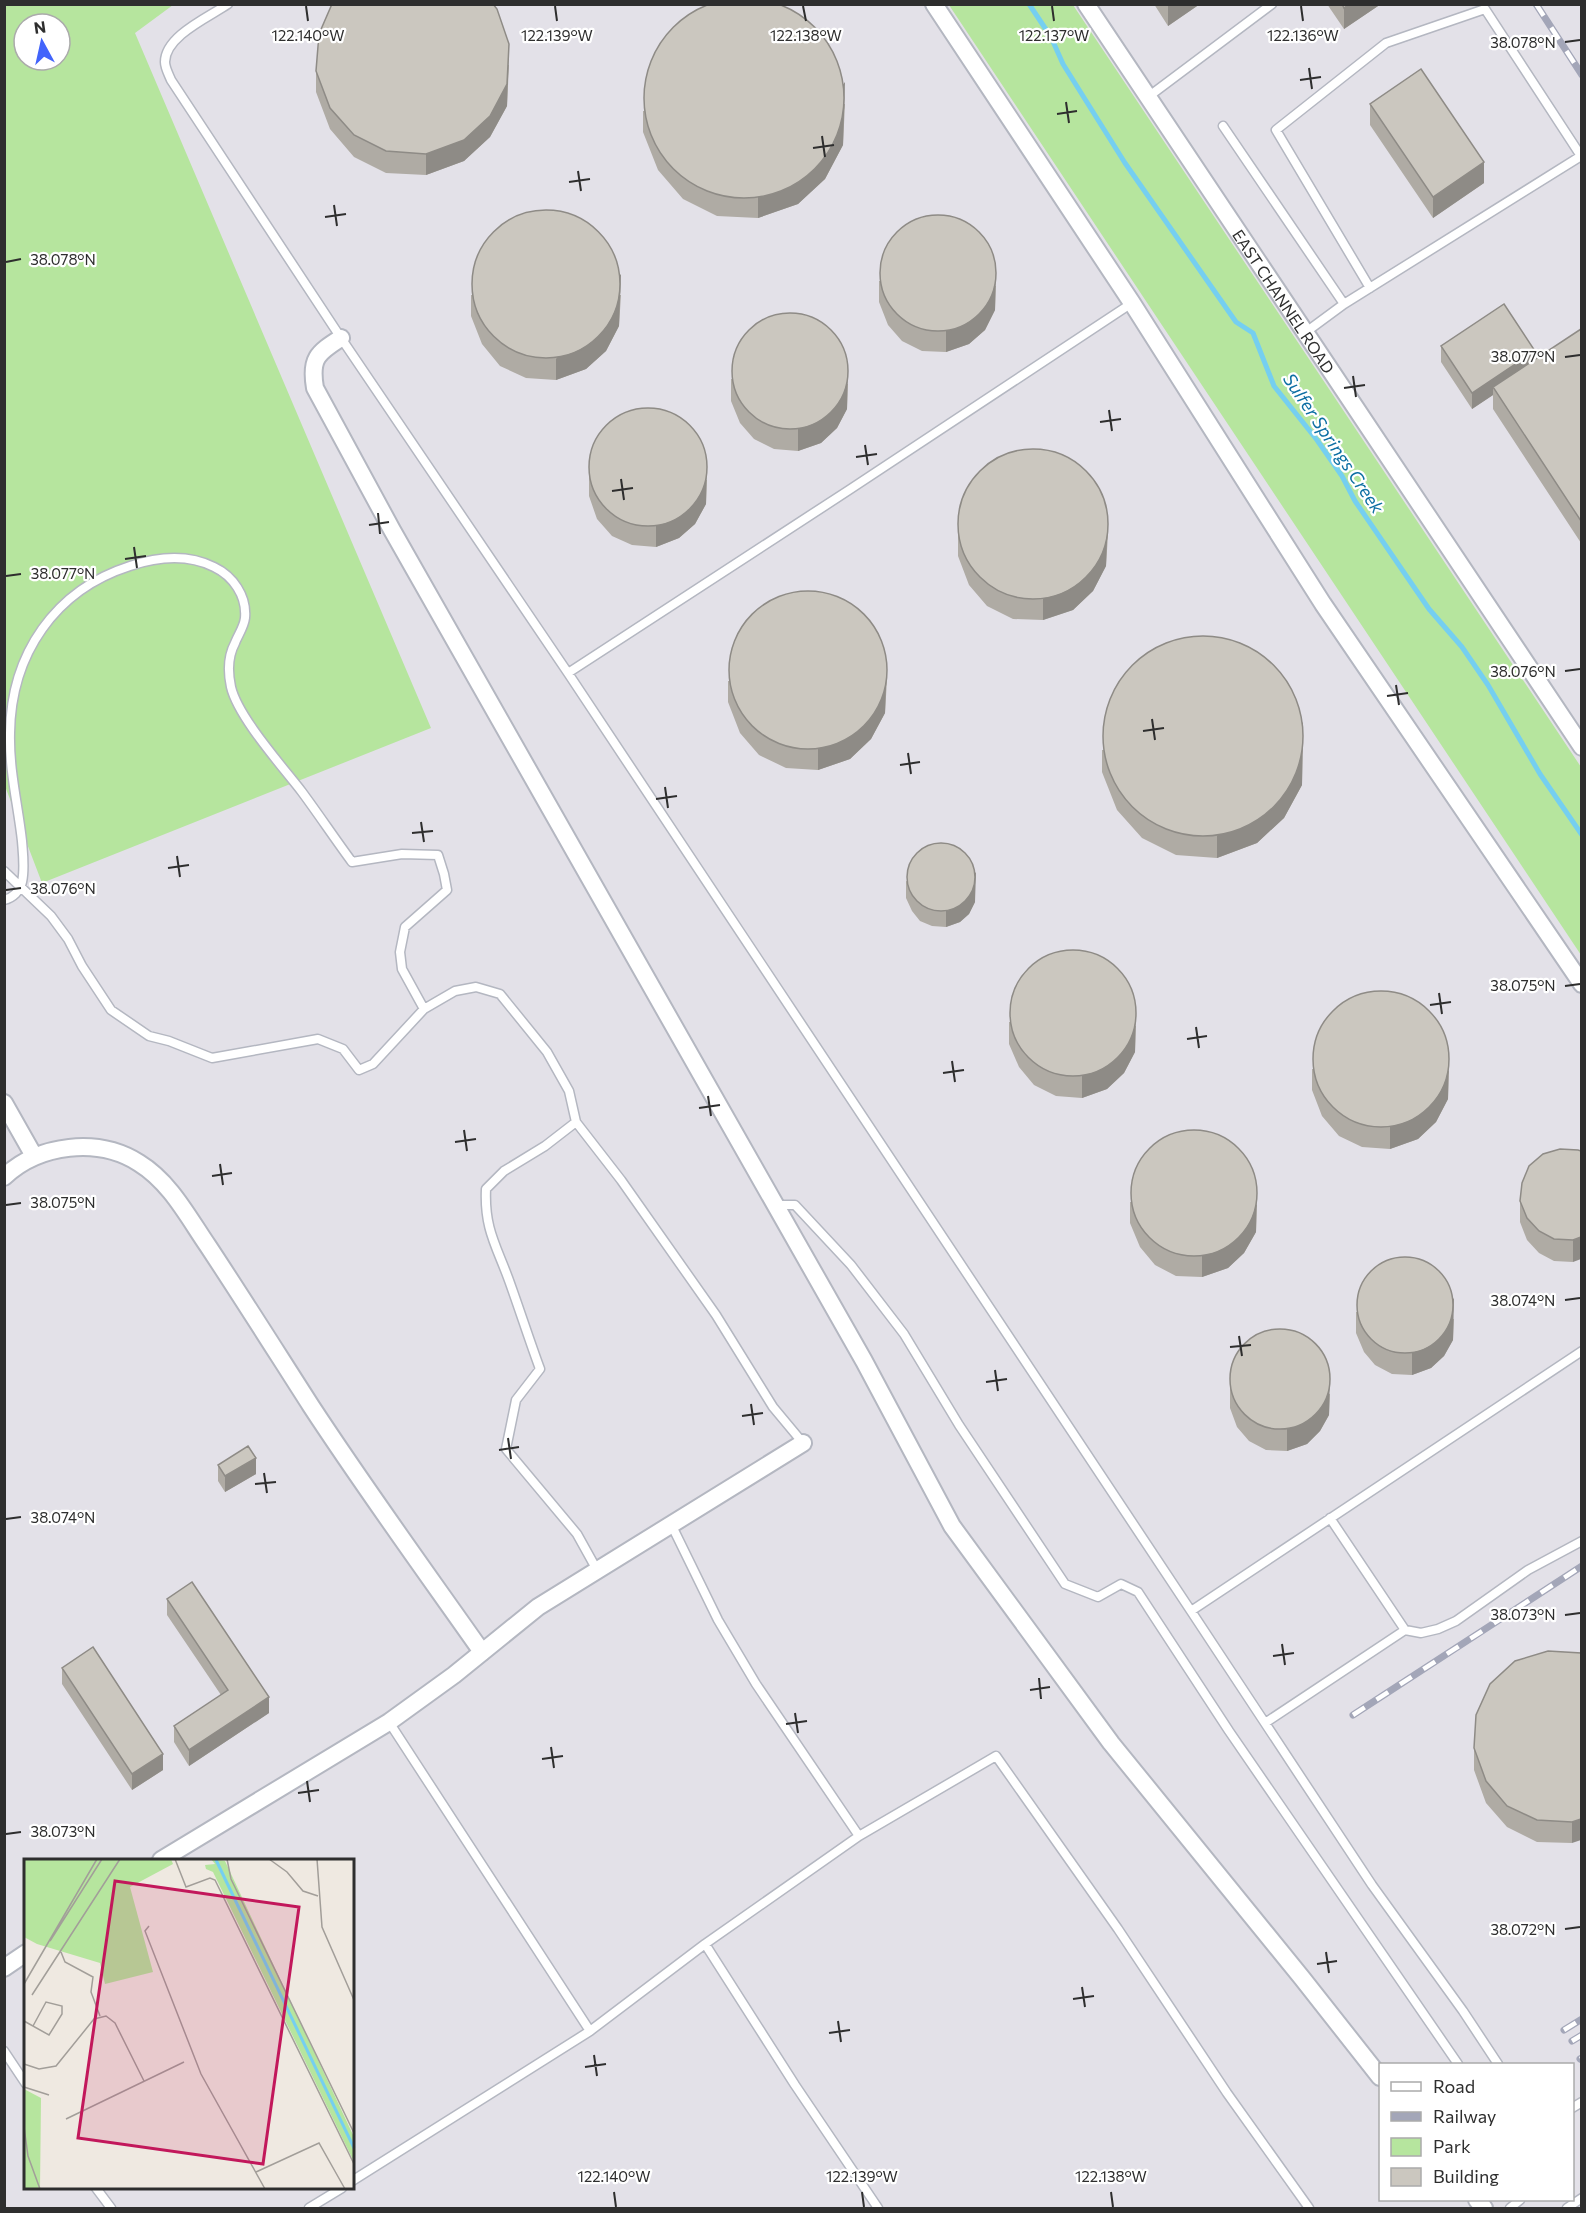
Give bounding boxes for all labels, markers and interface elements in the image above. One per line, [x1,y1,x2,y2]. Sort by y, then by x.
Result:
north arrow [12,12,72,72]
text: N [33,16,47,37]
text: 122.140°W [272,26,344,44]
text: 122.139°W [521,26,593,44]
text: 122.138°W [770,26,842,44]
text: 122.137°W [1019,26,1089,44]
text: 122.136°W [1267,26,1339,44]
text: 38.078°N [1490,33,1556,51]
street label: EAST CHANNEL ROAD [1229,225,1339,376]
text: 38.078°N [30,250,96,268]
text: 38.077°N [1491,347,1555,365]
water label: Sulfer Springs Creek [1279,369,1390,518]
text: 38.077°N [31,564,95,582]
text: 38.076°N [1490,662,1556,680]
text: 38.076°N [30,879,96,897]
text: 38.075°N [1490,976,1556,994]
text: 38.075°N [30,1193,96,1211]
text: 38.074°N [1491,1291,1555,1309]
text: 38.074°N [31,1508,95,1526]
text: 38.073°N [1490,1605,1556,1623]
text: 38.073°N [30,1822,96,1840]
inset map [24,1859,354,2189]
text: 38.072°N [1490,1920,1556,1938]
legend [1379,2063,1574,2201]
text: Road [1433,2075,1475,2097]
text: Railway [1433,2105,1496,2127]
text: Park [1433,2135,1471,2157]
text: Building [1433,2165,1499,2187]
text: 122.140°W [578,2167,650,2185]
text: 122.139°W [826,2167,898,2185]
text: 122.138°W [1075,2167,1147,2185]

